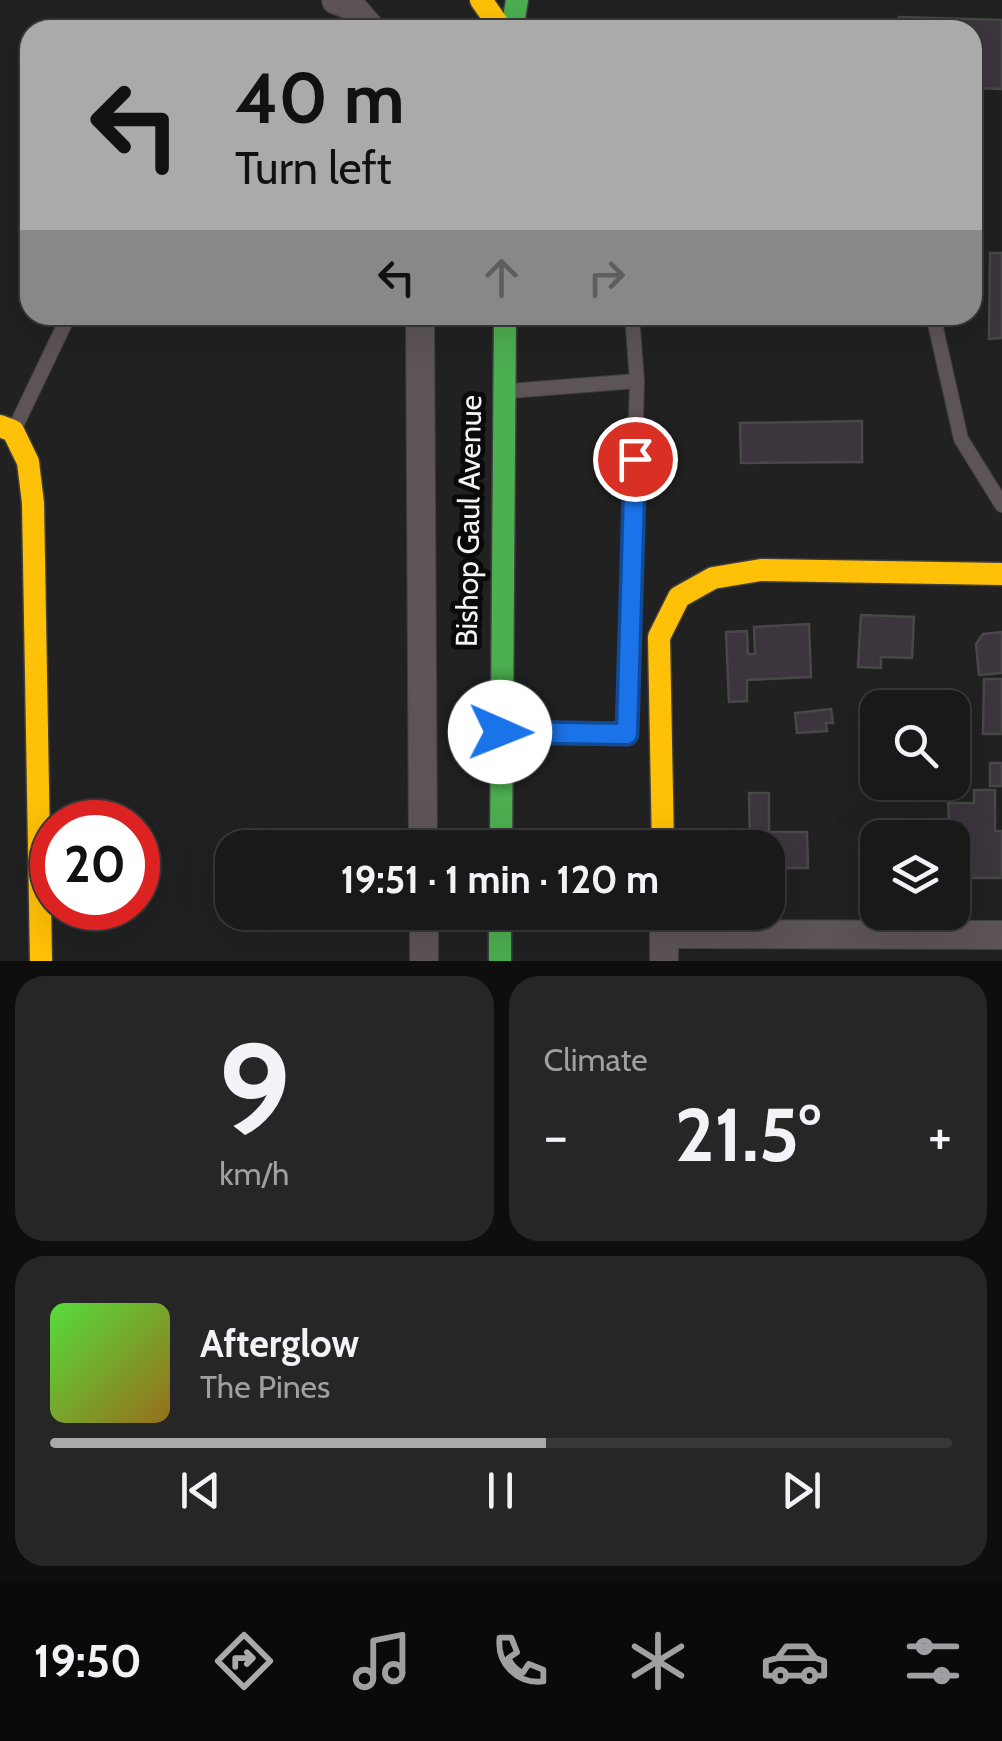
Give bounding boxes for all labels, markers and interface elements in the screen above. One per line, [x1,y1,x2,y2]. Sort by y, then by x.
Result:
text: 40 m [235,55,404,141]
icon: left [70,60,200,190]
text: Turn left [235,141,392,195]
icon: left [369,250,424,305]
icon: ahead [474,250,529,305]
icon: right [579,250,634,305]
street label: Bishop Gaul Avenue [448,395,489,647]
pin [593,417,678,502]
icon: arrive [608,432,663,487]
position arrow [448,680,552,784]
map controls [860,690,970,930]
button: search [860,690,970,800]
speed limit sign: 20 [30,800,160,930]
button: layers [860,820,970,930]
text: 19:51 · 1 min · 120 m [341,856,659,903]
text: 9 [218,1010,291,1168]
text: Climate [544,1040,648,1079]
text: 21.5° [675,1089,821,1180]
text: − [544,1102,568,1169]
text: + [928,1102,952,1169]
text: km/h [219,1154,289,1193]
text: Afterglow [200,1320,359,1367]
text: The Pines [200,1367,330,1406]
icon: previous [173,1463,228,1518]
icon: pause [473,1463,528,1518]
icon: next [774,1463,829,1518]
icon: directions [209,1626,279,1696]
icon: music [347,1626,417,1696]
icon: phone [485,1626,555,1696]
icon: climate [623,1626,693,1696]
icon: car [760,1626,830,1696]
icon: filters [898,1626,968,1696]
text: 19:50 [34,1634,142,1688]

